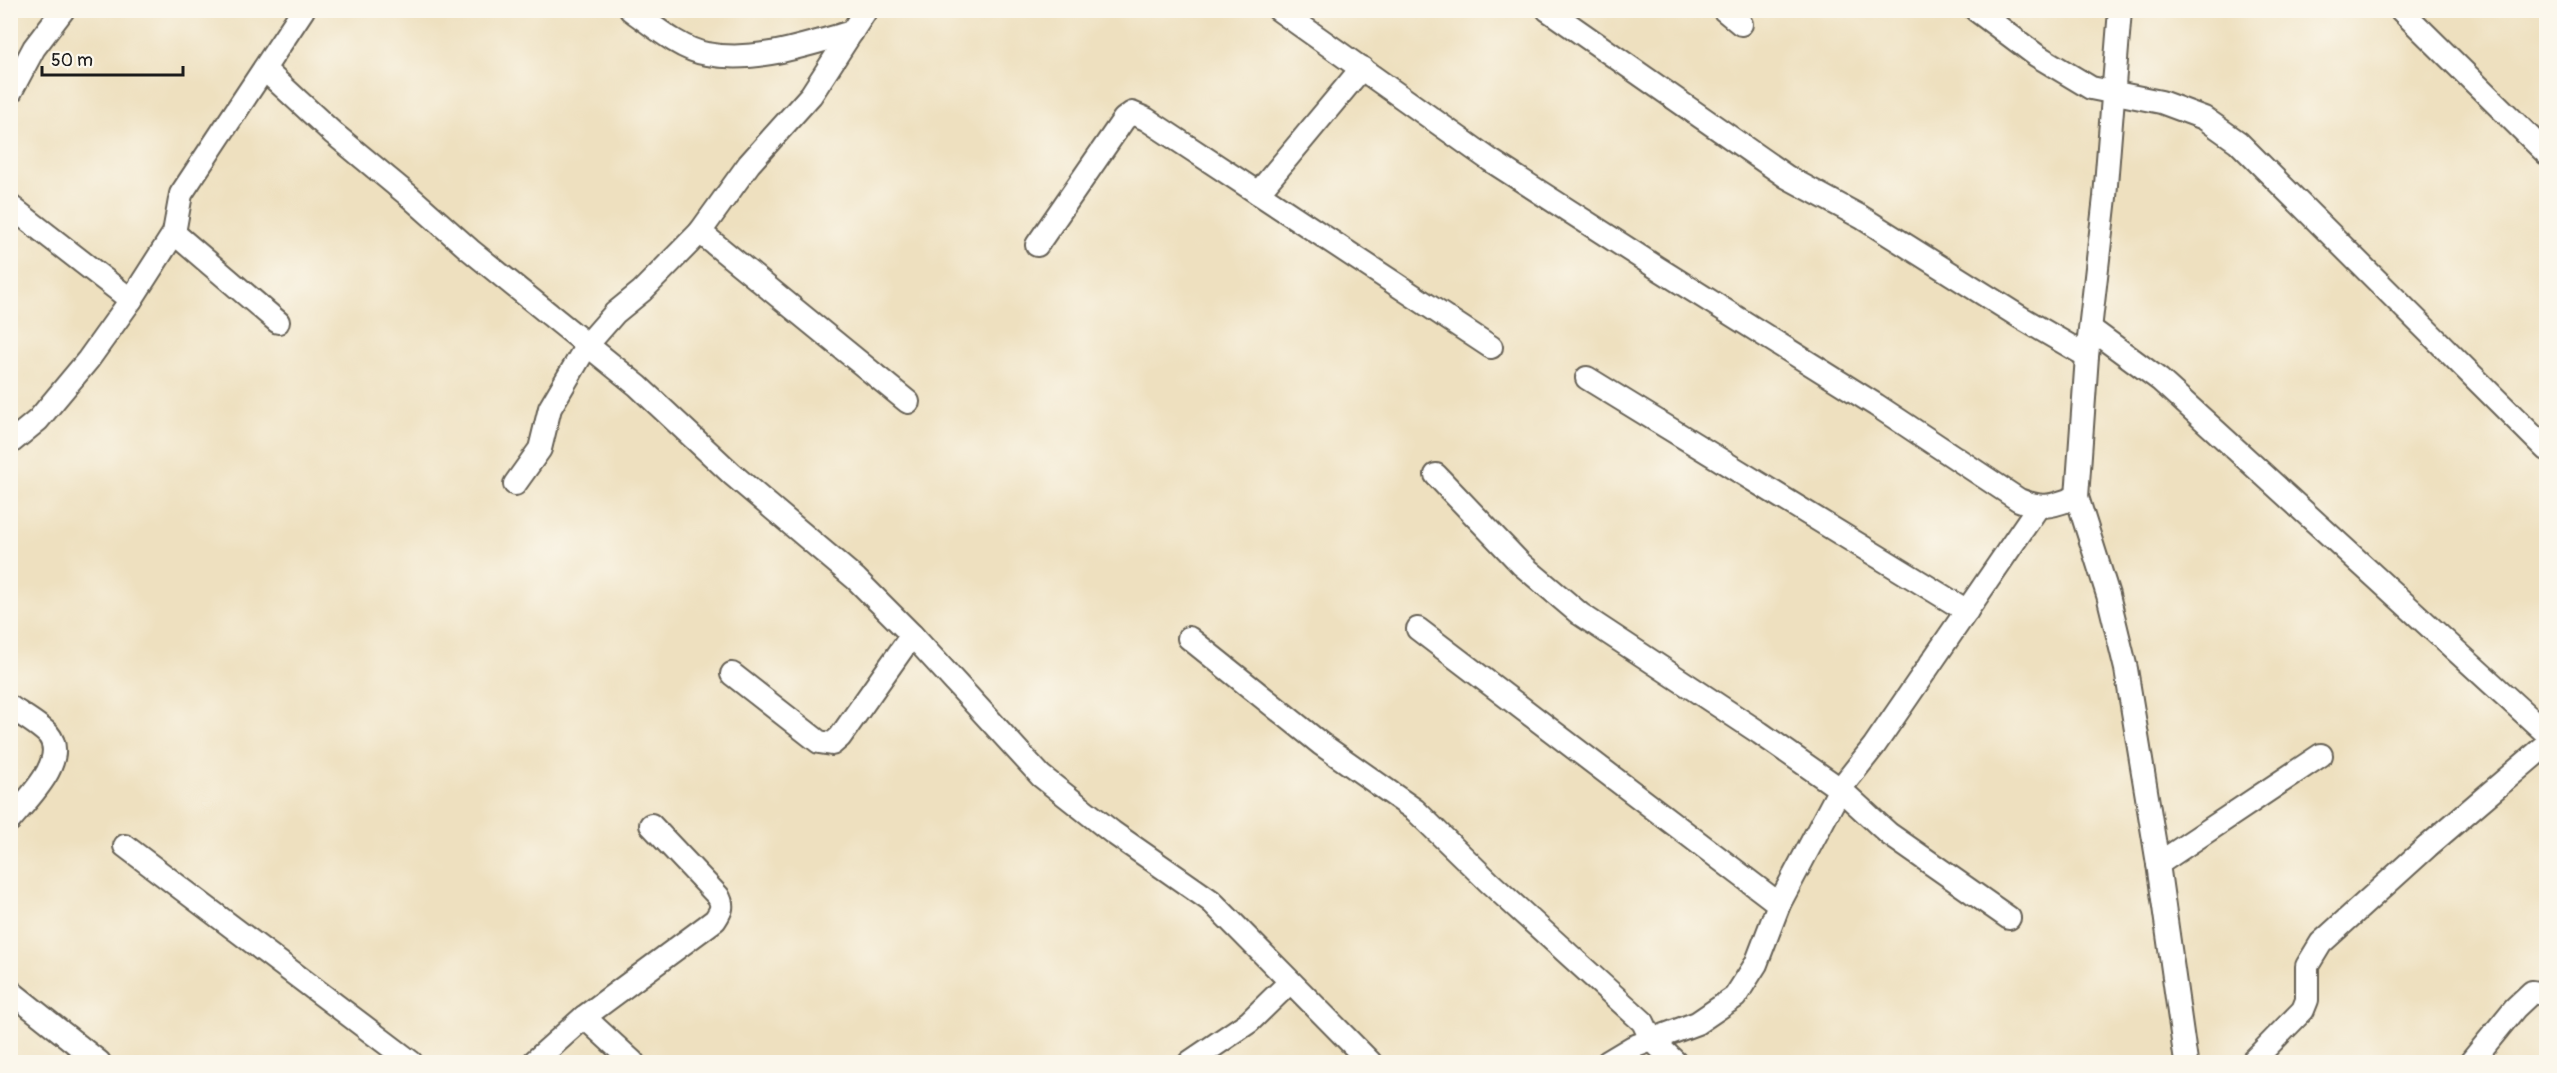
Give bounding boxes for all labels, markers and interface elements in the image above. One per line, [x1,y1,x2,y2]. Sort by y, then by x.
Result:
scale bar [42,39,183,77]
text: 50 m [51,49,93,72]

